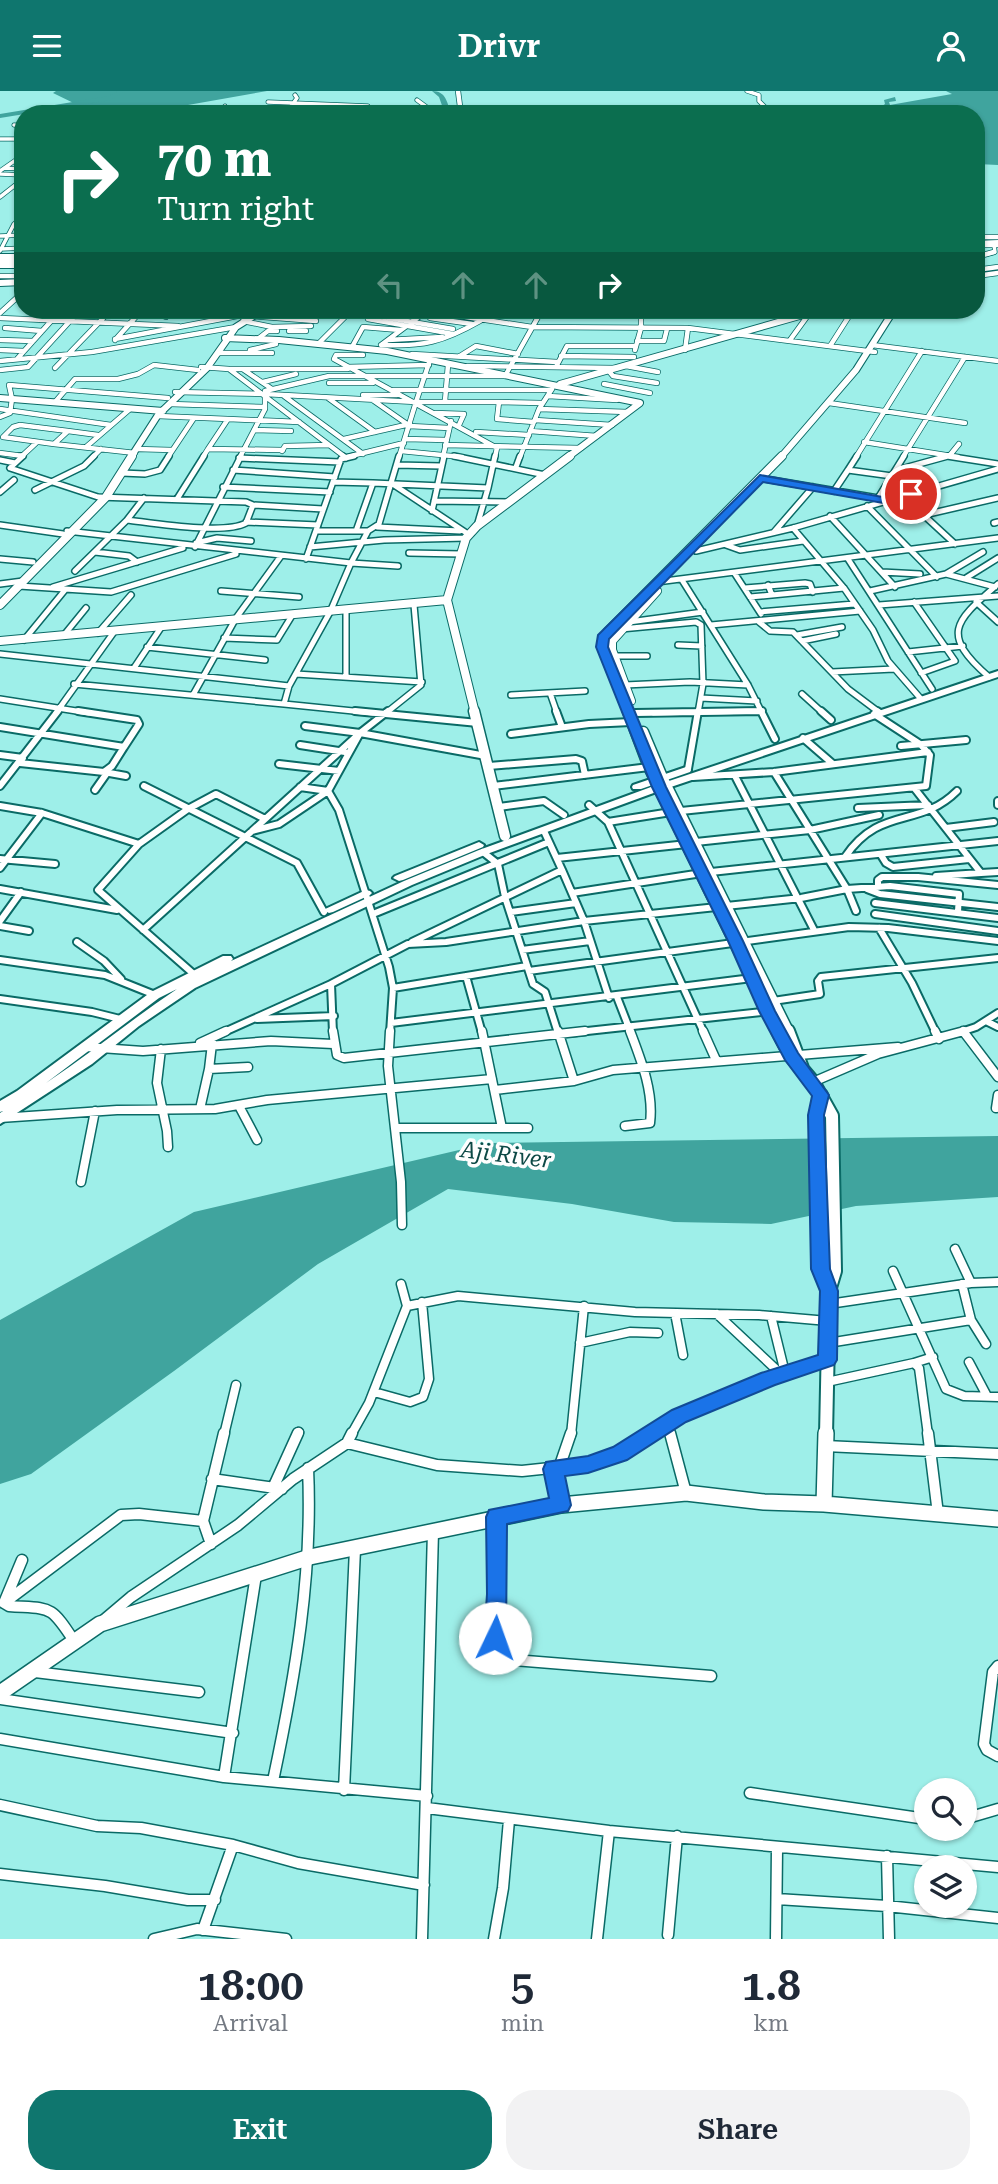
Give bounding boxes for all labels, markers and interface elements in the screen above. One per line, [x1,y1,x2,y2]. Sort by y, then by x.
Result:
icon: menu [28,27,66,65]
text: Drivr [458,27,540,65]
icon: person [932,27,970,65]
text: 70 m [157,131,272,188]
icon: right [42,133,133,224]
text: Turn right [157,190,314,228]
icon: left [371,266,409,304]
icon: ahead [444,266,482,304]
icon: ahead [517,266,555,304]
icon: right [590,266,628,304]
pin [881,464,941,524]
icon: arrive [892,475,930,513]
water label: Aji River [457,1136,553,1174]
position arrow [458,1601,532,1675]
map controls [914,1778,977,1918]
button: search [914,1778,977,1841]
button: layers [914,1855,977,1918]
text: 18:00 [197,1961,304,2010]
text: 5 [511,1961,534,2010]
text: 1.8 [741,1961,801,2010]
text: Arrival [213,2010,288,2037]
text: min [501,2010,544,2037]
text: km [753,2010,789,2037]
button: Exit [28,2090,492,2170]
button: Share [506,2090,970,2170]

